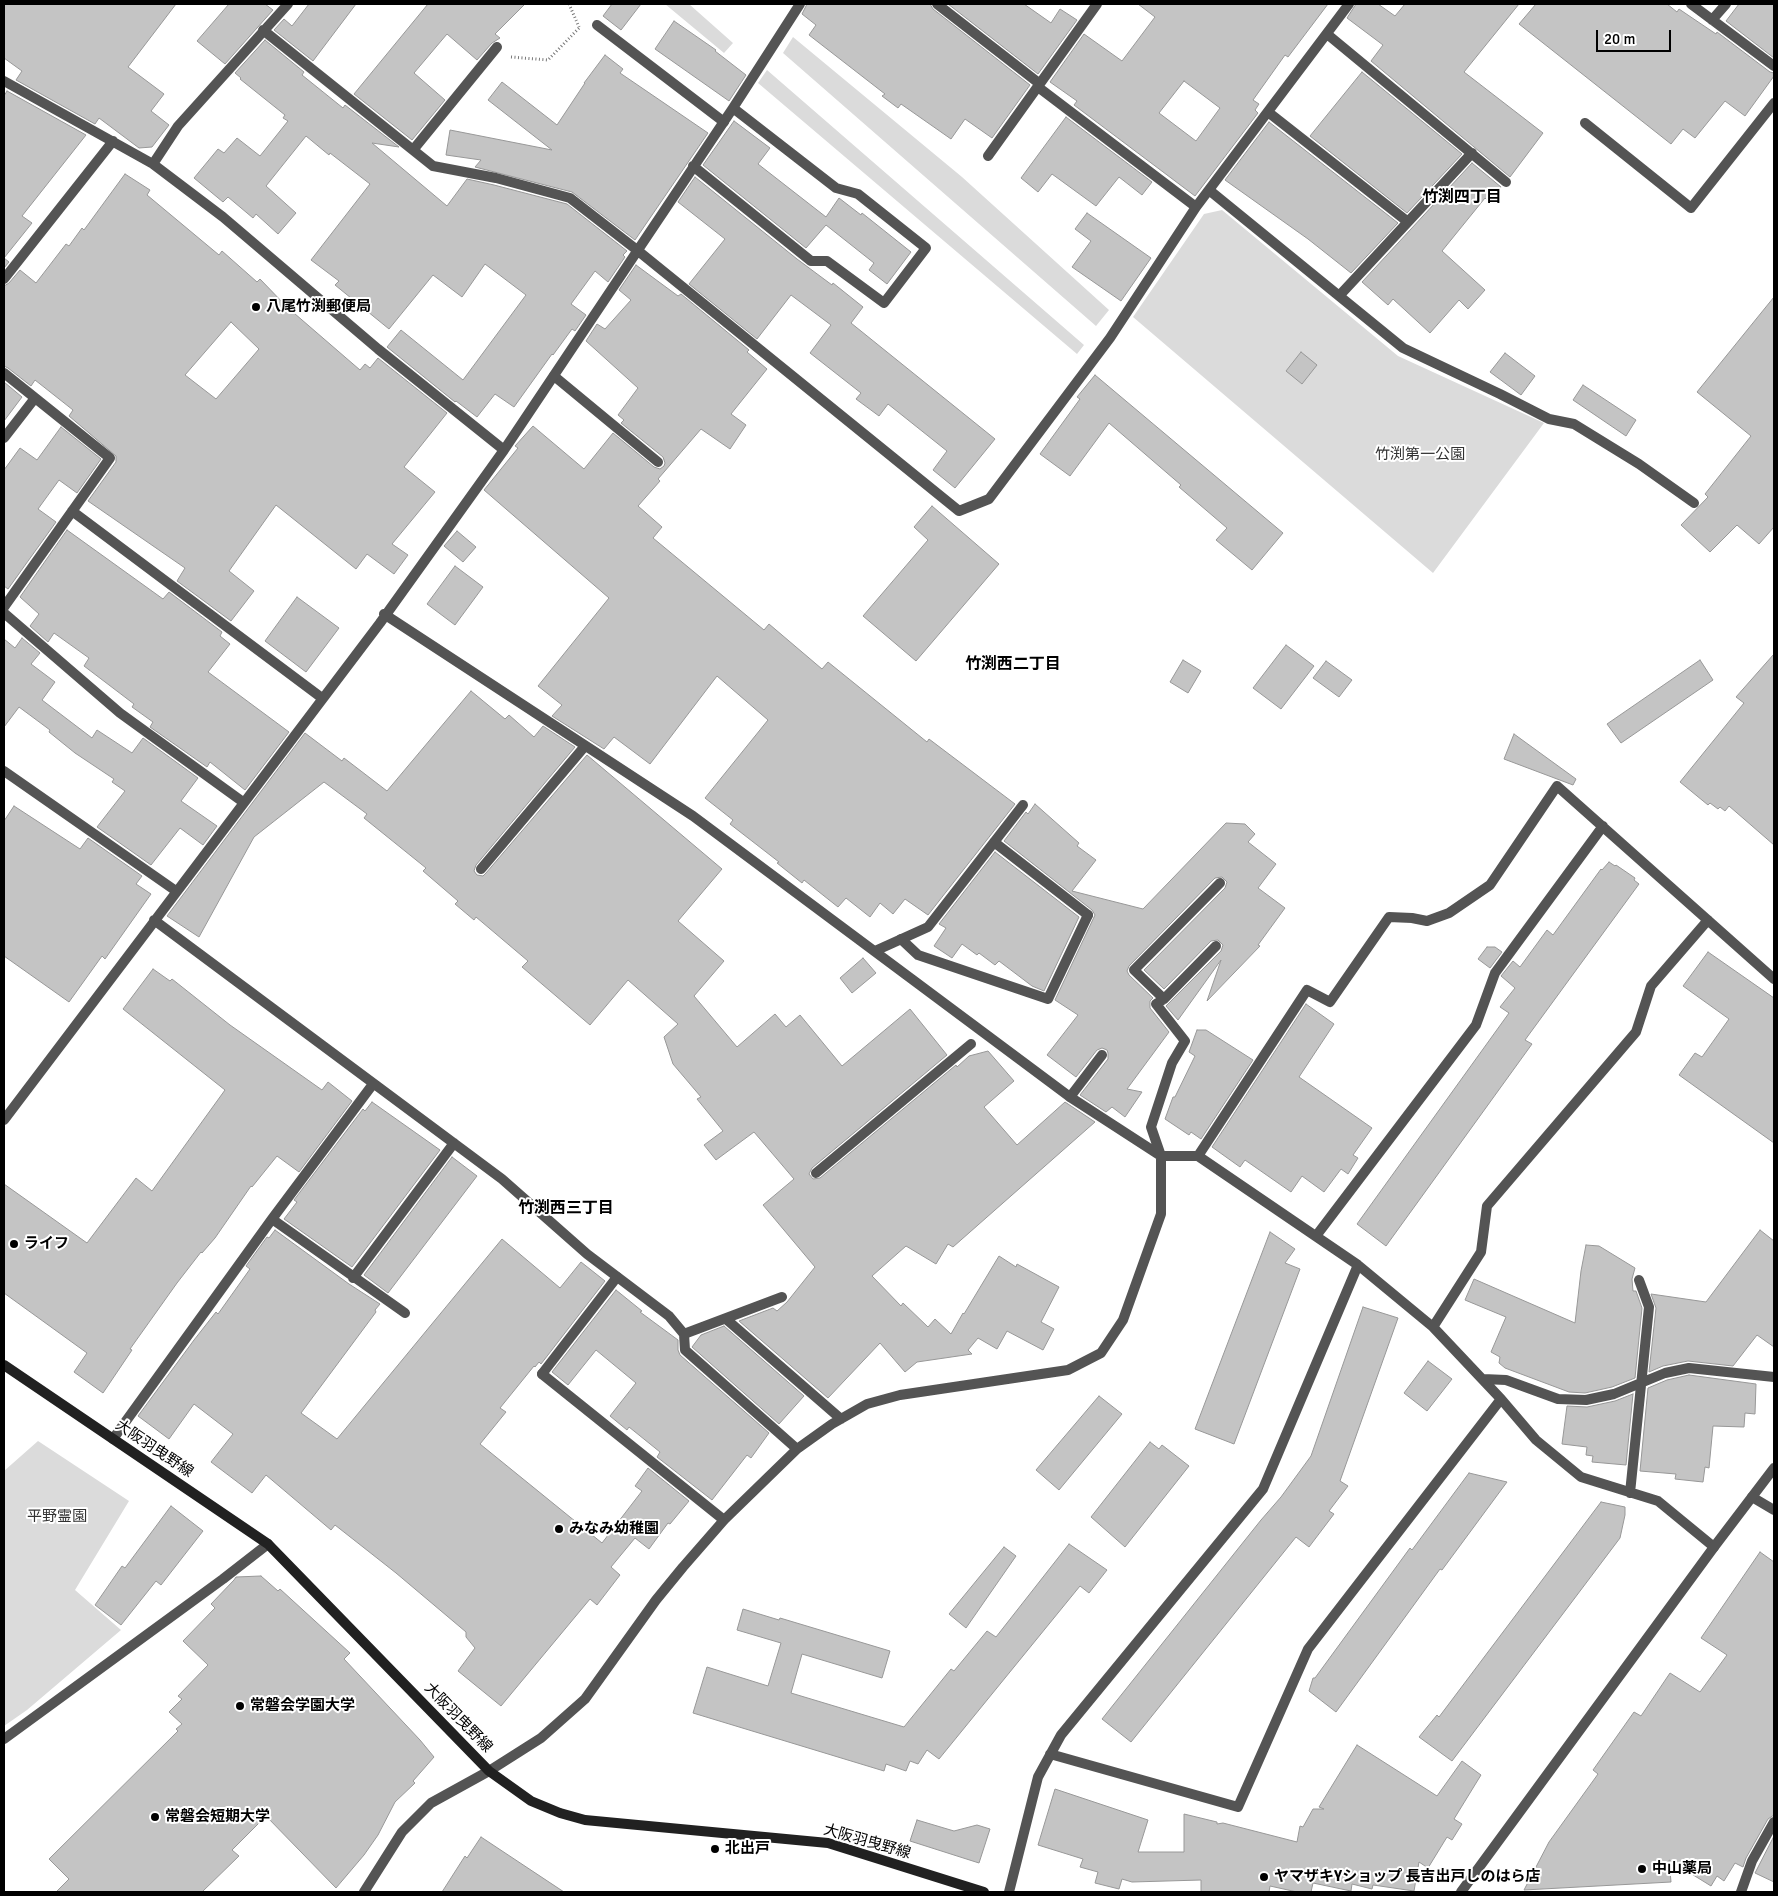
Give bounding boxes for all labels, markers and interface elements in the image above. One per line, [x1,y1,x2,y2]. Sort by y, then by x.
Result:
scale bar [1598,20,1673,52]
text: 20 m [1604,30,1635,48]
district label: 竹渕四丁目 [1422,188,1502,208]
place label: 八尾竹渕郵便局 [266,298,371,316]
marker: 八尾竹渕郵便局 [250,301,262,313]
park label: 竹渕第一公園 [1375,446,1465,464]
district label: 竹渕西二丁目 [965,655,1061,675]
district label: 竹渕西三丁目 [518,1199,614,1219]
place label: ライフ [24,1235,69,1253]
marker: ライフ [8,1238,20,1250]
street label: 大阪羽曳野線 [112,1416,196,1482]
park label: 平野霊園 [27,1508,87,1526]
place label: みなみ幼稚園 [569,1520,659,1538]
marker: みなみ幼稚園 [553,1523,565,1535]
street label: 大阪羽曳野線 [420,1679,496,1757]
place label: 常磐会学園大学 [250,1697,355,1715]
marker: 常磐会学園大学 [234,1700,246,1712]
place label: 常磐会短期大学 [165,1808,270,1826]
marker: 常磐会短期大学 [149,1811,161,1823]
street label: 大阪羽曳野線 [821,1821,913,1863]
place label: 北出戸 [725,1840,770,1858]
marker: 北出戸 [709,1843,721,1855]
place label: 中山薬局 [1652,1860,1712,1878]
marker: 中山薬局 [1636,1863,1648,1875]
place label: ヤマザキYショップ 長吉出戸しのはら店 [1274,1868,1540,1886]
marker: ヤマザキYショップ 長吉出戸しのはら店 [1258,1871,1270,1883]

